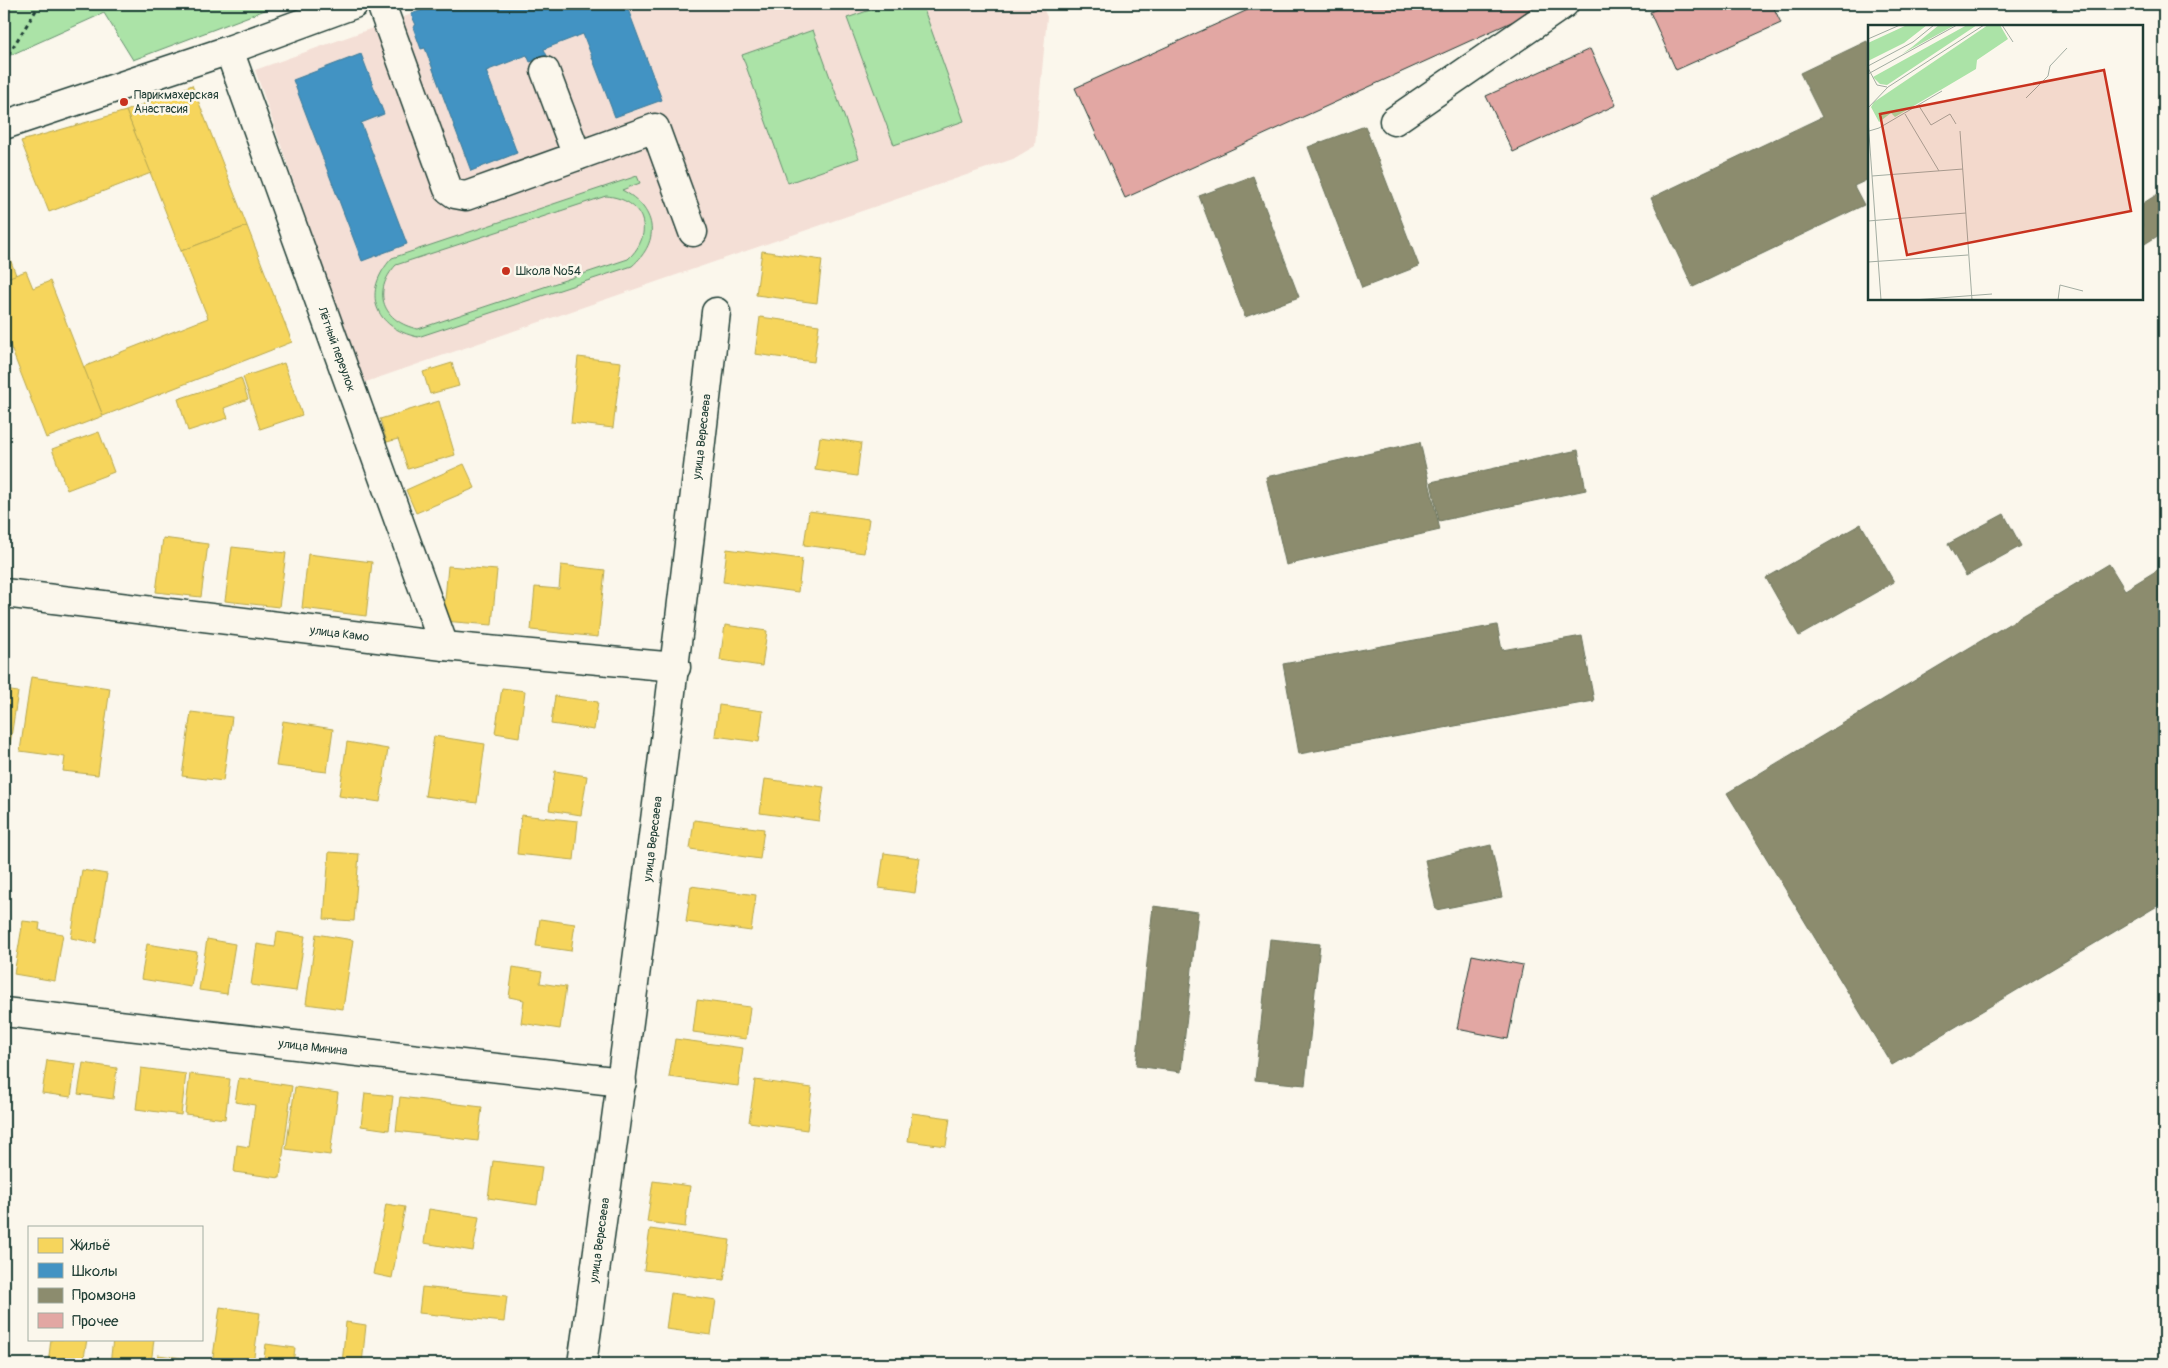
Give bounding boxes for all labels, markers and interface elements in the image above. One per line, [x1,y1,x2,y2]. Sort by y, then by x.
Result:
inset map [1868,25,2143,300]
place label: Парикмахерская Анастасия [134,88,219,117]
marker: Парикмахерская Анастасия [118,96,130,108]
place label: Школа №54 [516,264,581,279]
marker: Школа №54 [500,265,512,277]
street label: Лётный переулок [314,304,359,394]
street label: улица Вересаева [689,393,714,481]
street label: улица Камо [308,622,370,644]
street label: улица Вересаева [640,795,666,883]
street label: улица Минина [277,1036,349,1058]
street label: улица Вересаева [586,1196,613,1285]
legend [28,1226,202,1340]
text: Жильё [70,1236,111,1255]
text: Школы [72,1262,118,1281]
text: Промзона [72,1286,136,1305]
text: Прочее [72,1312,119,1331]

